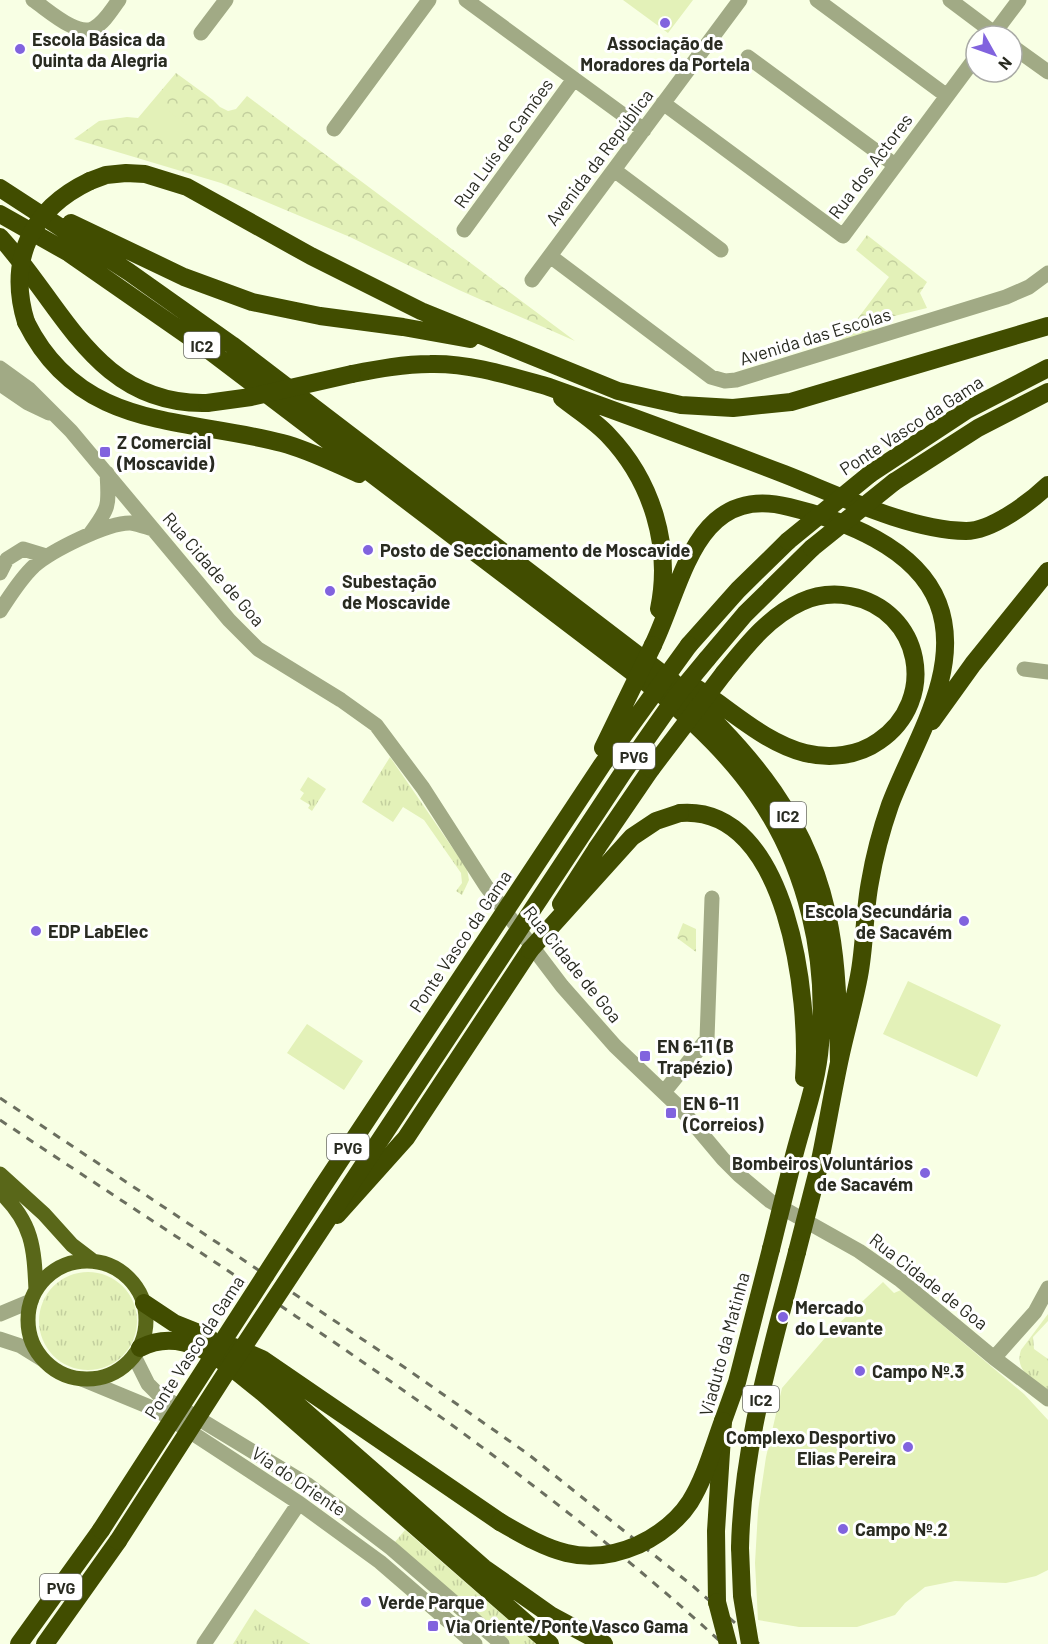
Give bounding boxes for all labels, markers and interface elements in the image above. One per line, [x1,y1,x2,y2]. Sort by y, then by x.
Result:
marker: Associação de Moradores da Portela [658,16,672,30]
north arrow [964,24,1024,84]
place label: Escola Básica da Quinta da Alegria [32,28,167,71]
place label: Associação de Moradores da Portela [580,32,750,75]
marker: Escola Básica da Quinta da Alegria [13,42,27,56]
text: N [995,54,1017,74]
street label: Rua Luís de Camões [449,74,557,212]
street label: Avenida da República [541,84,657,230]
street label: Rua dos Actores [823,109,917,223]
street label: Avenida das Escolas [737,303,893,369]
road number: IC2 [184,332,220,358]
street label: Ponte Vasco da Gama [835,370,987,480]
place label: Z Comercial (Moscavide) [116,431,215,474]
marker: Z Comercial (Moscavide) [98,445,112,459]
street label: Rua Cidade de Goa [158,507,270,631]
place label: Posto de Seccionamento de Moscavide [380,539,691,561]
marker: Posto de Seccionamento de Moscavide [361,543,375,557]
place label: Subestação de Moscavide [342,570,451,613]
marker: Subestação de Moscavide [323,584,337,598]
road number: PVG [613,743,655,769]
road number: IC2 [770,802,806,828]
street label: Ponte Vasco da Gama [404,866,516,1016]
place label: Escola Secundária de Sacavém [805,900,952,943]
street label: Rua Cidade de Goa [519,901,627,1027]
marker: Escola Secundária de Sacavém [957,914,971,928]
place label: EDP LabElec [48,920,149,942]
marker: EDP LabElec [29,924,43,938]
place label: EN 6-11 (B Trapézio) [657,1035,734,1078]
marker: EN 6-11 (B Trapézio) [638,1049,652,1063]
place label: EN 6-11 (Correios) [682,1092,764,1135]
marker: EN 6-11 (Correios) [664,1106,678,1120]
road number: PVG [327,1134,369,1160]
place label: Bombeiros Voluntários de Sacavém [732,1152,913,1195]
marker: Bombeiros Voluntários de Sacavém [918,1166,932,1180]
street label: Rua Cidade de Goa [865,1228,993,1334]
street label: Viaduto da Matinha [694,1270,754,1418]
street label: Ponte Vasco da Gama [139,1271,249,1423]
place label: Mercado do Levante [795,1296,883,1339]
marker: Mercado do Levante [776,1310,790,1324]
place label: Campo Nº.3 [872,1360,964,1382]
marker: Campo Nº.3 [853,1364,867,1378]
road number: IC2 [743,1386,779,1412]
place label: Complexo Desportivo Elias Pereira [726,1426,896,1469]
marker: Complexo Desportivo Elias Pereira [901,1440,915,1454]
street label: Via do Oriente [248,1441,350,1521]
place label: Campo Nº.2 [855,1518,948,1540]
marker: Campo Nº.2 [836,1522,850,1536]
road number: PVG [40,1574,82,1600]
place label: Verde Parque [378,1591,485,1613]
marker: Verde Parque [359,1595,373,1609]
place label: Via Oriente/Ponte Vasco Gama [445,1615,688,1637]
marker: Via Oriente/Ponte Vasco Gama [426,1619,440,1633]

